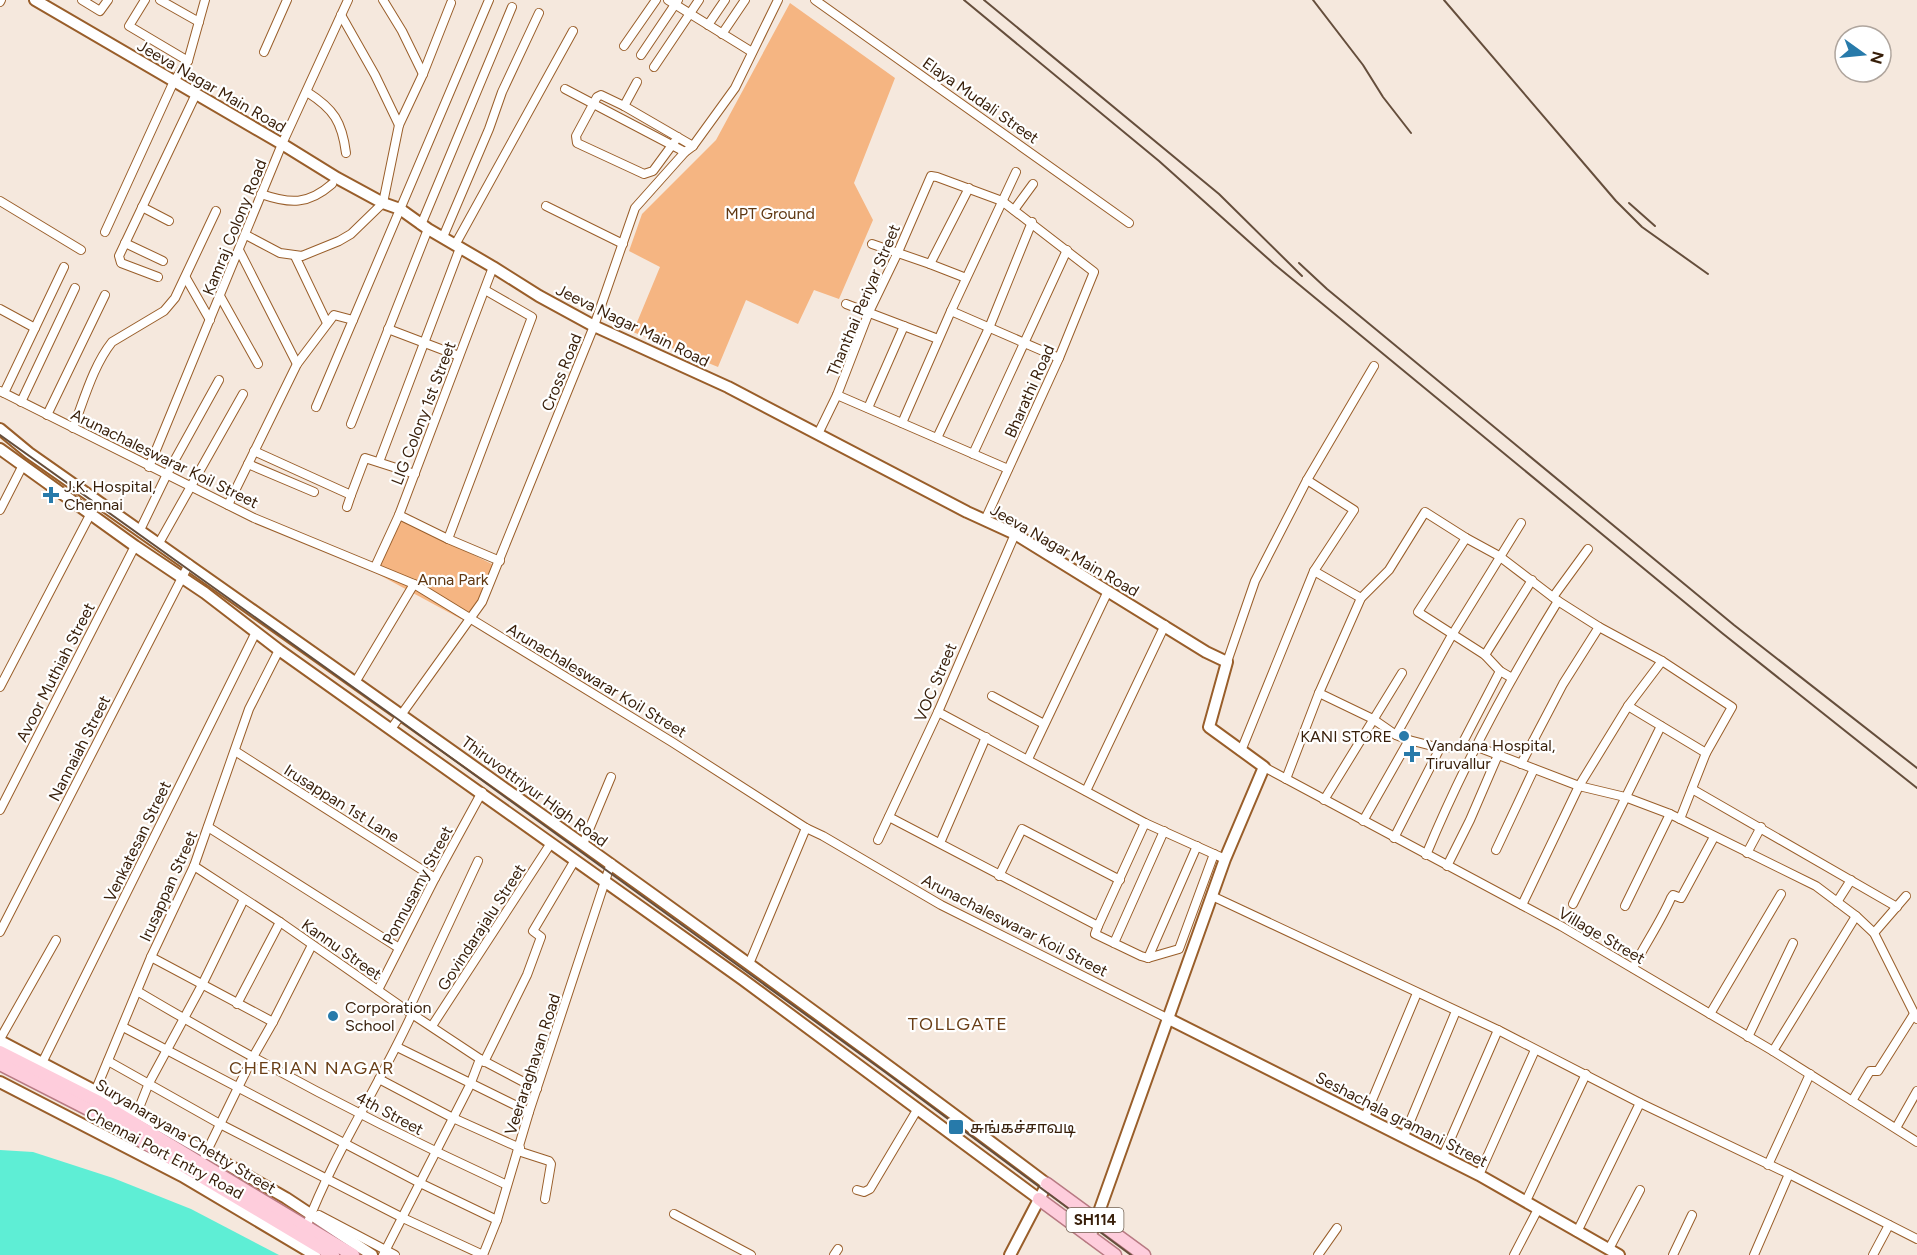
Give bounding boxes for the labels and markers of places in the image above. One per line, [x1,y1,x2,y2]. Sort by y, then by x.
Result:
place label: J.K. Hospital, Chennai [64,477,156,514]
marker: J.K. Hospital, Chennai [42,486,60,504]
place label: KANI STORE [1300,727,1392,746]
marker: KANI STORE [1397,729,1411,743]
place label: Vandana Hospital, Tiruvallur [1426,736,1555,773]
marker: Vandana Hospital, Tiruvallur [1403,745,1421,763]
place label: Corporation School [345,998,432,1035]
marker: Corporation School [326,1009,340,1023]
marker: சுங்கச்சாவடி [947,1118,965,1136]
place label: சுங்கச்சாவடி [970,1118,1076,1138]

